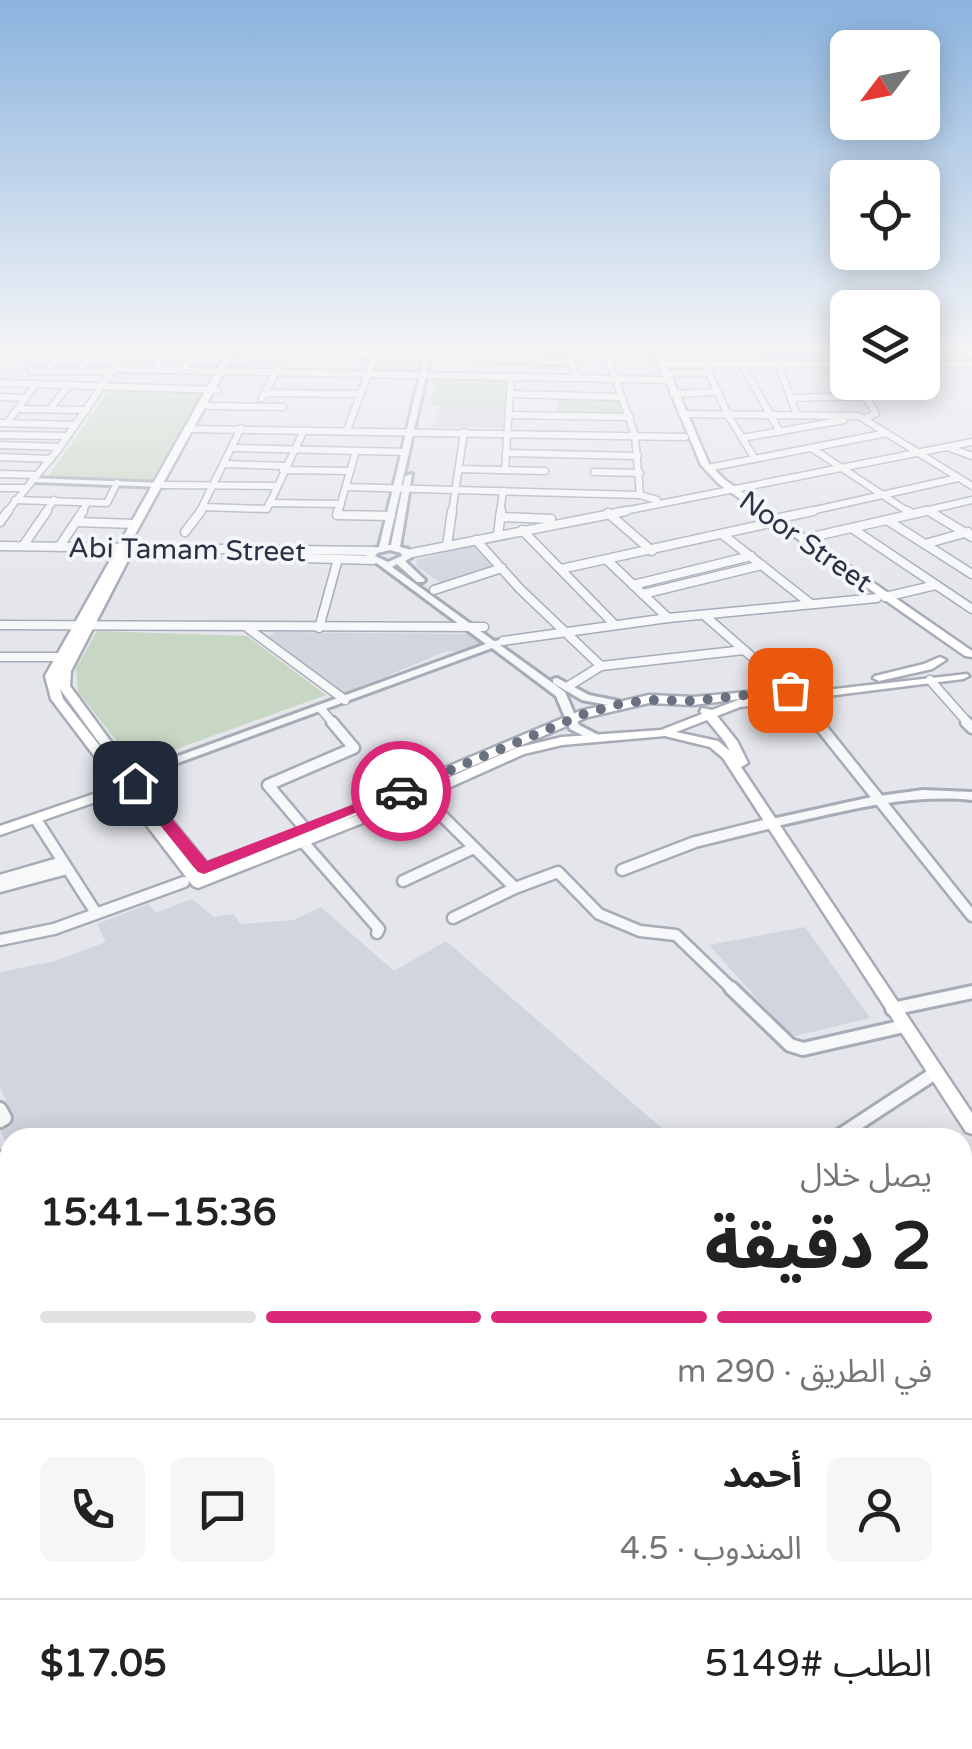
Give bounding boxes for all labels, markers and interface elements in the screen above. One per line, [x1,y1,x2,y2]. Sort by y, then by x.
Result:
north arrow [830,30,940,140]
map controls [830,30,940,400]
button: locate [830,160,940,270]
button: layers [830,290,940,400]
street label: Noor Street [733,484,879,600]
street label: Abi Tamam Street [68,531,306,569]
pin [748,648,833,733]
icon: bag [763,663,818,718]
pin [93,741,178,826]
courier [351,741,451,841]
icon: home [108,756,163,811]
icon: car [374,764,429,819]
text: يصل خلال [800,1157,932,1195]
text: 15:36–15:41 [40,1190,277,1236]
text: 2 دقيقة [705,1208,932,1287]
text: في الطريق · 290 m [677,1353,932,1391]
text: أحمد [722,1452,802,1498]
button: phone [40,1457,145,1562]
button: chat [170,1457,275,1562]
button: person [827,1457,932,1562]
text: المندوب · 4.5 [620,1530,802,1568]
text: $17.05 [40,1641,167,1687]
text: الطلب #5149 [705,1641,932,1687]

